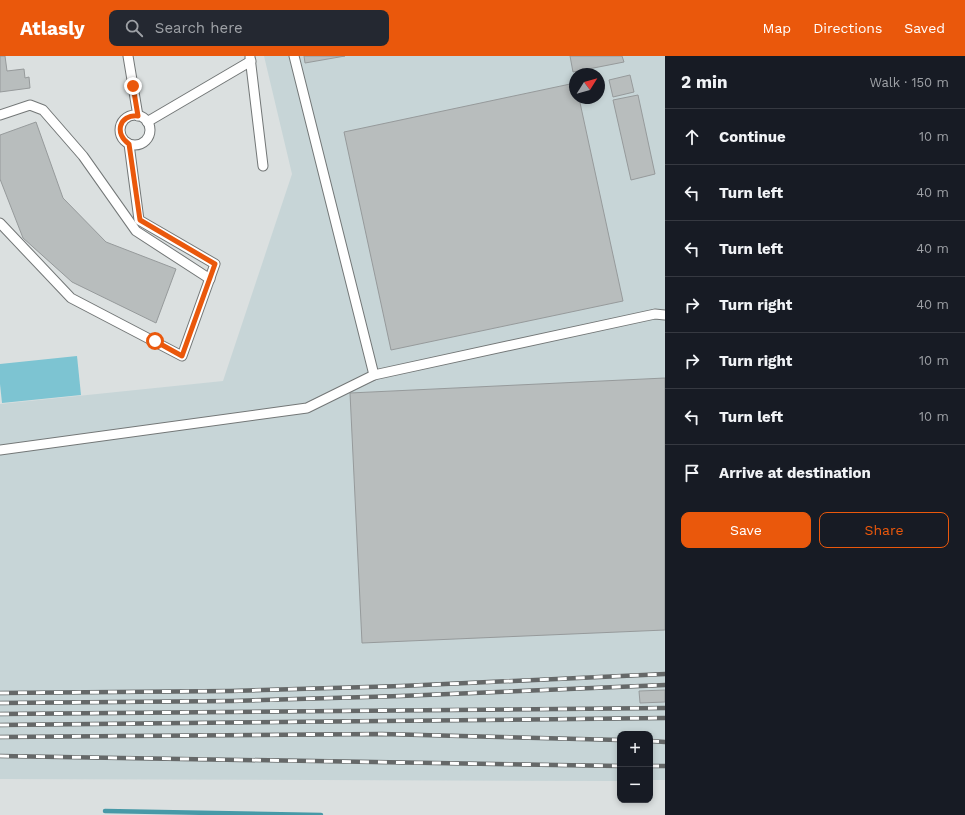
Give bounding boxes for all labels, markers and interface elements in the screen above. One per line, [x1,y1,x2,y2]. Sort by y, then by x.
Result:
search box [109,10,389,46]
text: Atlasly [20,17,85,40]
icon: search [123,17,145,39]
text: Search here [155,19,243,37]
text: Map [763,20,791,36]
text: Directions [813,20,882,36]
text: Saved [904,20,945,36]
north arrow [569,68,605,104]
text: 2 min [681,72,727,92]
text: Walk · 150 m [870,75,949,90]
route end [124,77,142,95]
icon: ahead [681,126,703,148]
text: Continue [719,128,786,146]
text: 10 m [919,129,949,144]
icon: left [681,182,703,204]
text: Turn left [719,184,783,202]
text: 40 m [916,185,949,200]
icon: left [681,238,703,260]
text: Turn left [719,240,783,258]
text: 40 m [916,241,949,256]
icon: right [681,294,703,316]
text: Turn right [719,296,792,314]
text: 40 m [916,297,949,312]
route start [146,332,164,350]
icon: right [681,350,703,372]
text: Turn right [719,352,792,370]
text: 10 m [919,353,949,368]
icon: left [681,406,703,428]
text: Turn left [719,408,783,426]
text: 10 m [919,409,949,424]
icon: arrive [681,462,703,484]
text: Arrive at destination [719,464,871,482]
button: Save [681,512,811,548]
button: Share [819,512,949,548]
map controls [617,731,653,803]
button: + [617,731,653,767]
button: − [617,767,653,803]

